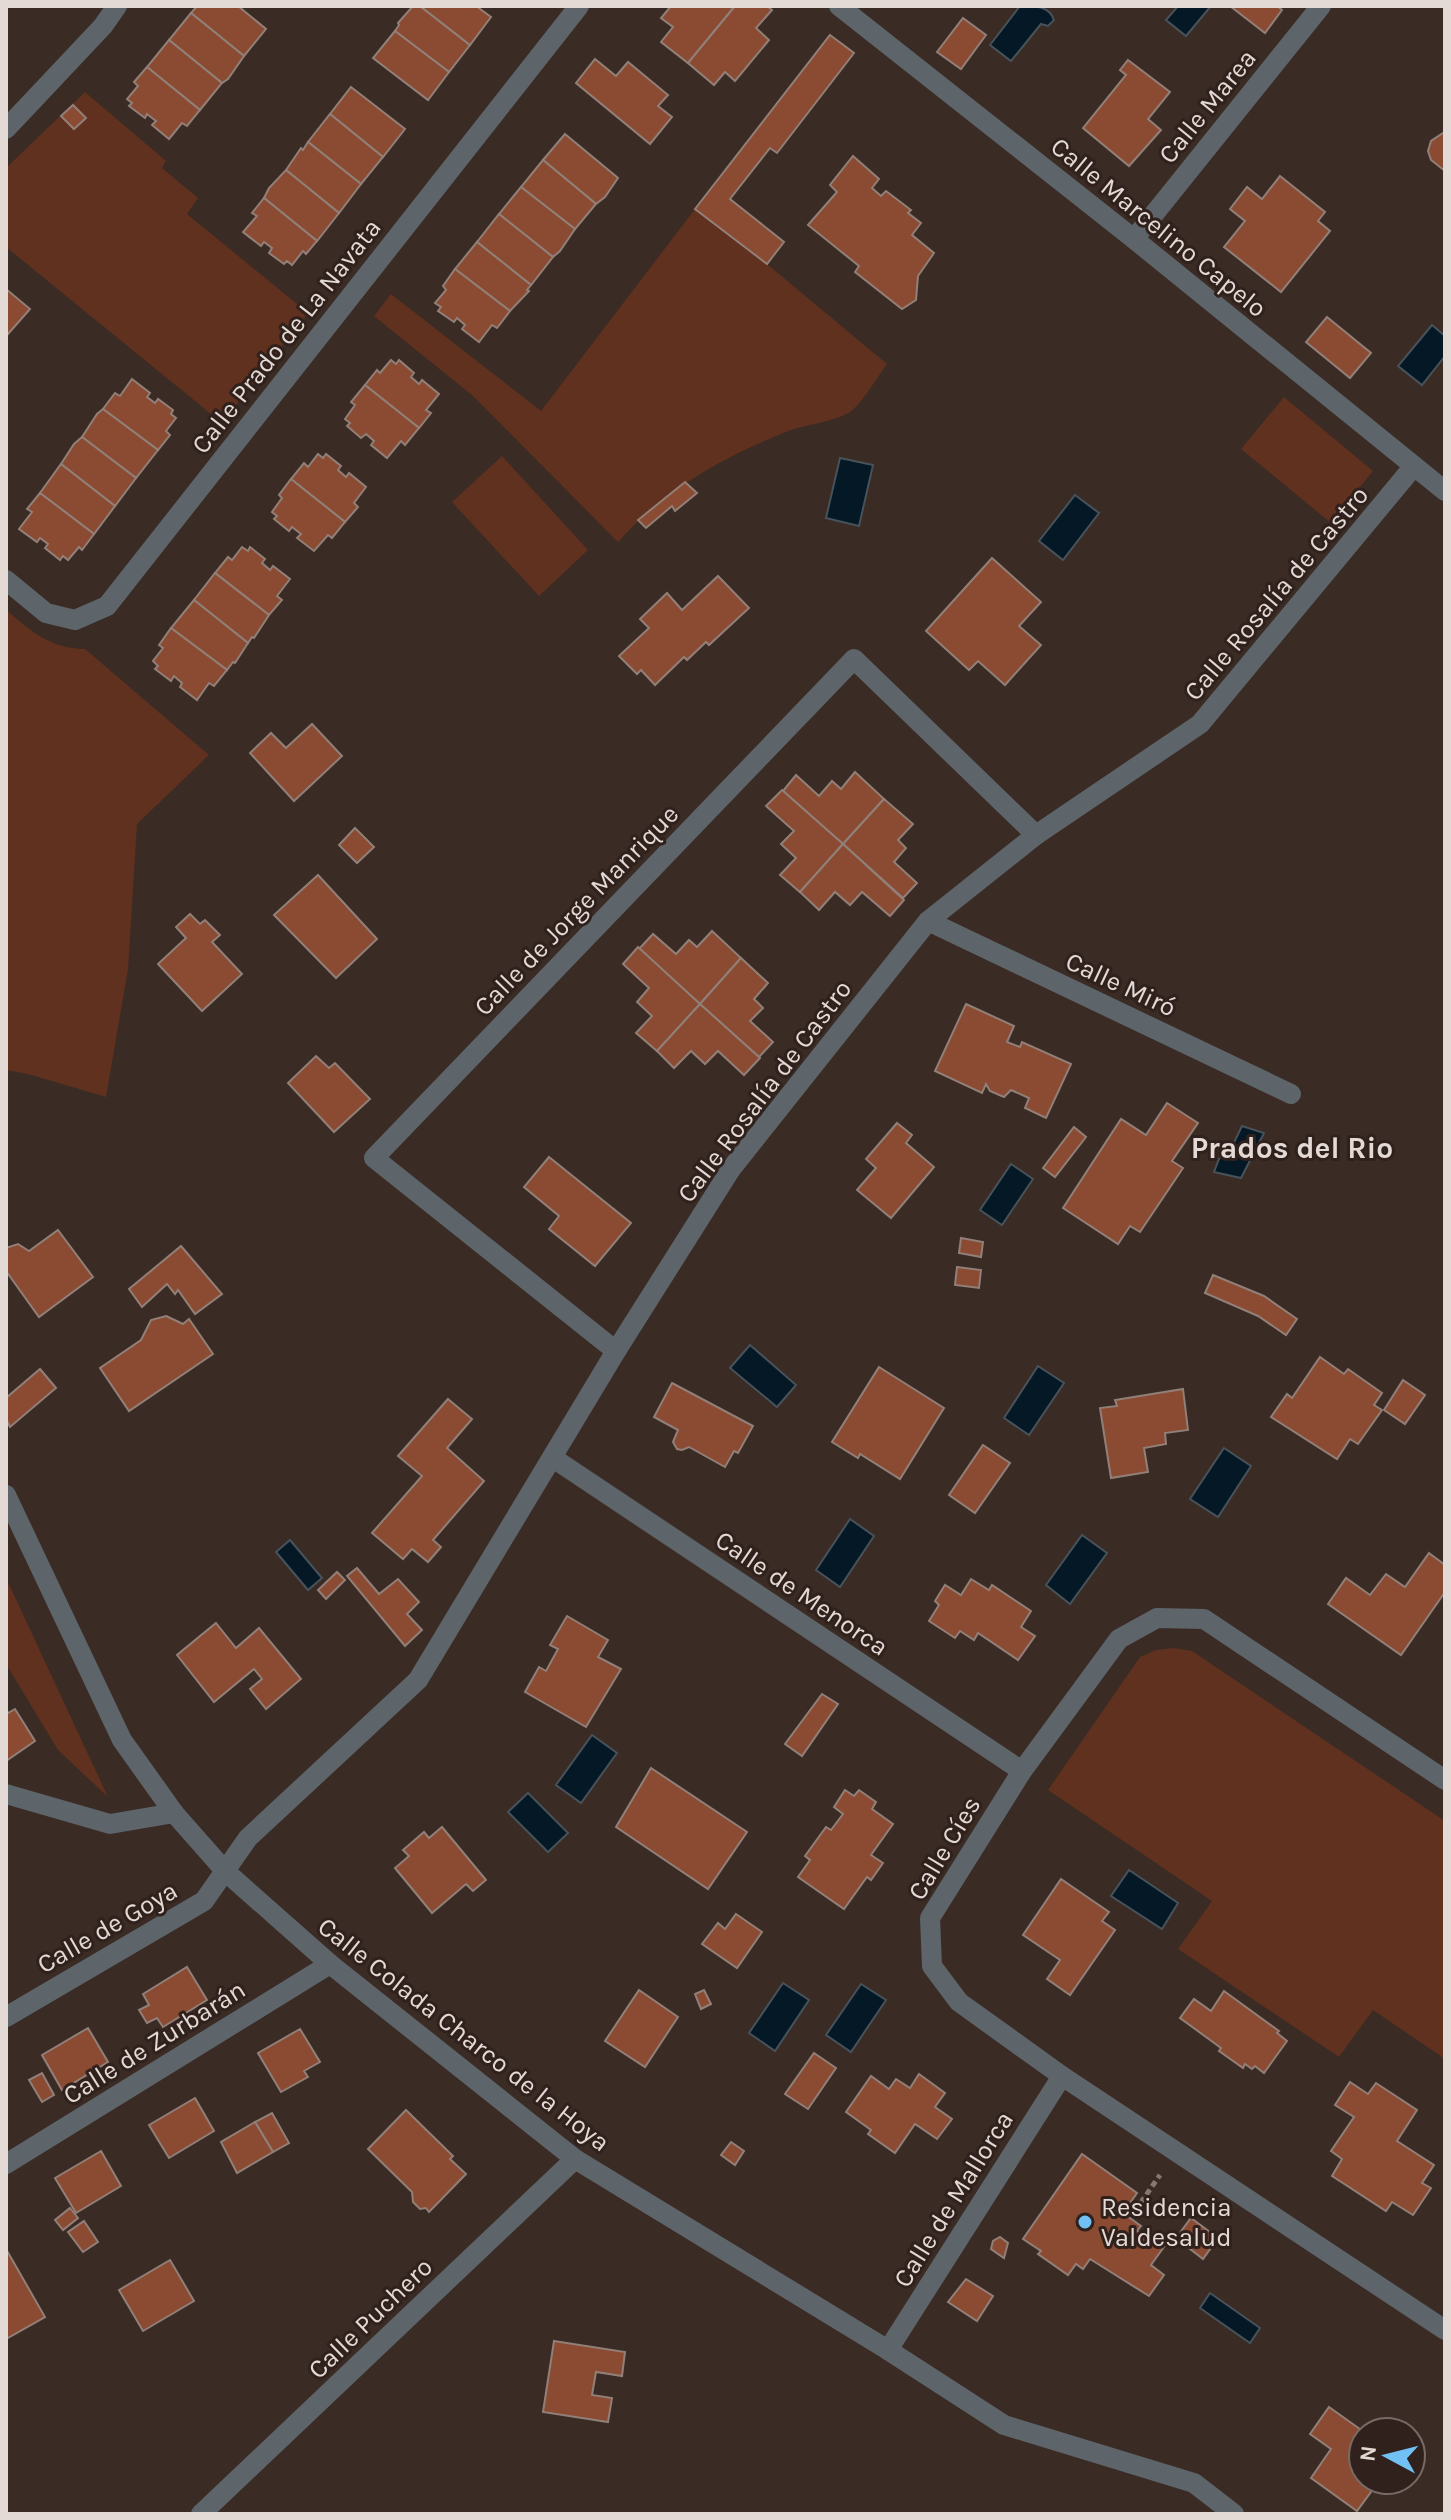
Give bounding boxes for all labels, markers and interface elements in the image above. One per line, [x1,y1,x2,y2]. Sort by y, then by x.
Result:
street label: Calle Marea [1152,43,1263,170]
street label: Calle Marcelino Capelo [1045,131,1273,324]
street label: Calle Prado de La Navata [185,213,388,460]
street label: Calle Rosalía de Castro [1178,480,1375,707]
street label: Calle de Jorge Manrique [468,799,685,1022]
street label: Calle Miró [1061,946,1181,1023]
street label: Calle Rosalía de Castro [671,974,858,1209]
district label: Prados del Rio [1191,1130,1393,1166]
street label: Calle de Menorca [709,1524,894,1663]
street label: Calle Cíes [902,1791,987,1906]
street label: Calle de Goya [32,1875,183,1980]
street label: Calle Colada Charco de la Hoya [312,1911,616,2158]
street label: Calle de Zurbarán [57,1974,251,2111]
street label: Calle de Mallorca [887,2106,1020,2293]
place label: Residencia Valdesalud [1101,2192,1232,2253]
marker: Residencia Valdesalud [1076,2213,1094,2231]
street label: Calle Puchero [302,2251,439,2385]
north arrow [1347,2416,1427,2496]
text: N [1354,2444,1382,2463]

